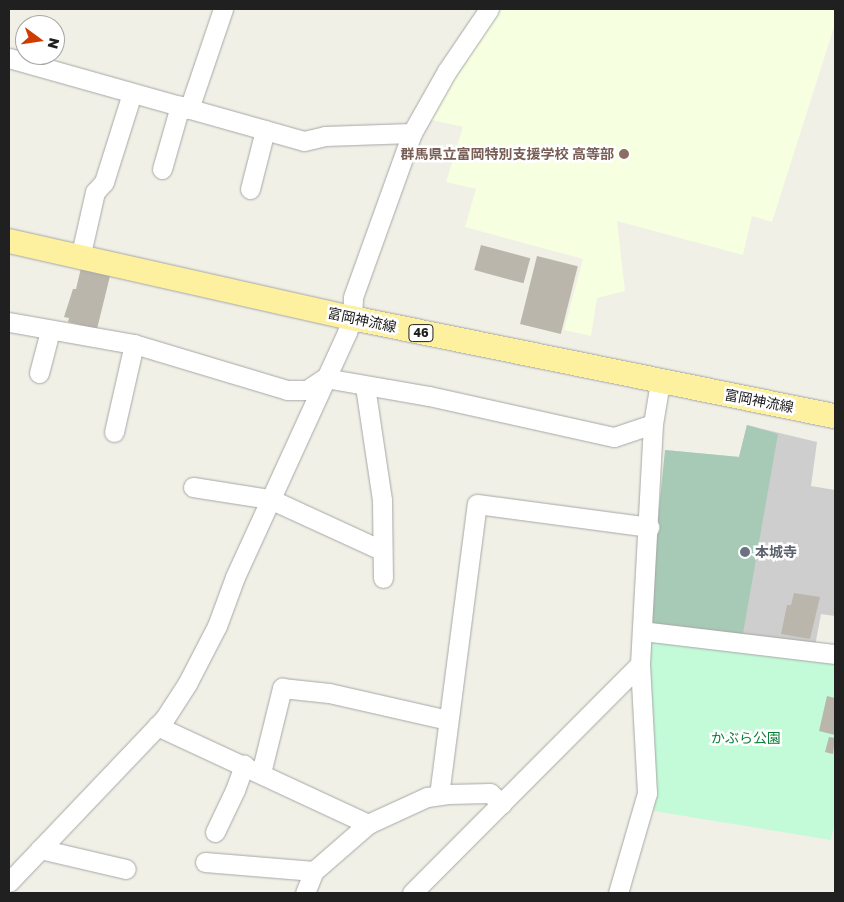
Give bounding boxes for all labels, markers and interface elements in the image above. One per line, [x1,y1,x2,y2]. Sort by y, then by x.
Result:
north arrow [15,15,65,65]
text: N [45,36,64,51]
place label: 群馬県立富岡特別支援学校 高等部 [401,146,614,162]
marker: 群馬県立富岡特別支援学校 高等部 [618,148,630,160]
street label: 富岡神流線 [326,305,398,335]
road number: 46 [407,323,435,342]
street label: 富岡神流線 [723,386,795,416]
place label: 本城寺 [755,544,797,560]
marker: 本城寺 [739,546,751,558]
park label: かぶら公園 [711,730,781,746]

